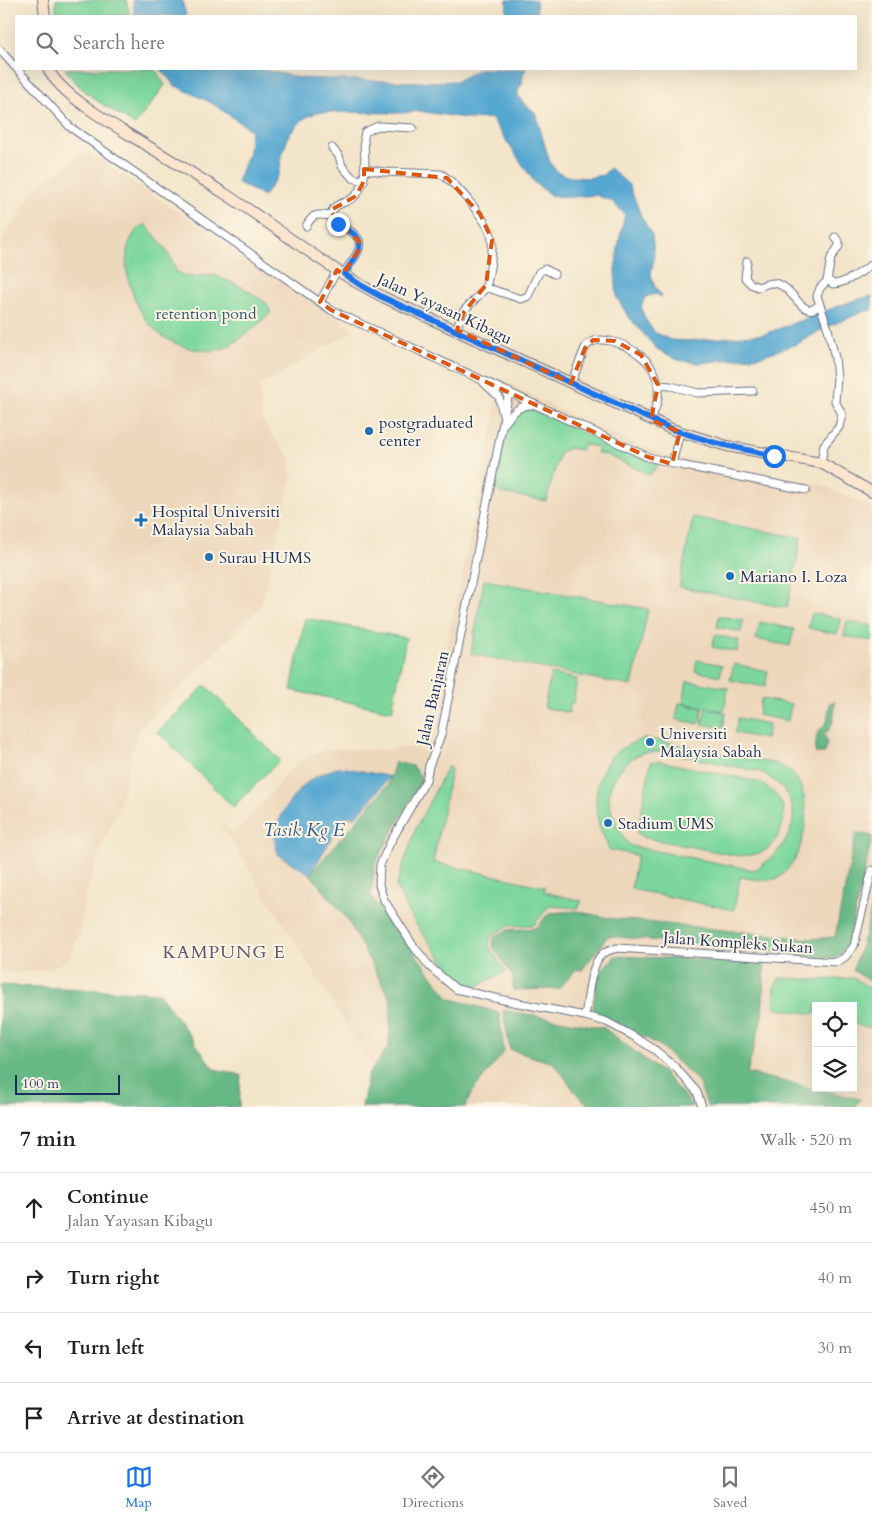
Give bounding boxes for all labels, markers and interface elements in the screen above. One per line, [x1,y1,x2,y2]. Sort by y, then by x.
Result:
search box [15,15,857,70]
icon: search [33,29,61,57]
text: Search here [73,30,165,56]
route end [327,213,350,236]
street label: Jalan Yayasan Kibagu [372,267,516,350]
park label: retention pond [156,303,257,325]
place label: postgraduated center [379,412,474,452]
marker: postgraduated center [363,425,375,437]
route start [763,445,786,468]
place label: Hospital Universiti Malaysia Sabah [152,501,280,541]
marker: Hospital Universiti Malaysia Sabah [134,513,148,527]
place label: Surau HUMS [219,547,311,569]
marker: Surau HUMS [203,551,215,563]
place label: Mariano I. Loza [740,566,848,588]
marker: Mariano I. Loza [724,570,736,582]
street label: Jalan Banjaran [411,649,455,750]
place label: Universiti Malaysia Sabah [660,723,762,763]
marker: Universiti Malaysia Sabah [644,736,656,748]
place label: Stadium UMS [618,813,714,835]
marker: Stadium UMS [602,817,614,829]
water label: Tasik Kg E [263,818,345,843]
street label: Jalan Kompleks Sukan [660,927,814,959]
district label: KAMPUNG E [162,940,286,965]
map controls [812,1002,857,1092]
button: locate [812,1002,857,1047]
button: layers [812,1047,857,1092]
scale bar [15,1072,120,1095]
text: 100 m [22,1074,59,1093]
text: 7 min [20,1125,76,1154]
text: Walk · 520 m [760,1129,852,1151]
text: Continue [67,1184,149,1210]
icon: ahead [20,1194,48,1222]
text: 450 m [810,1197,852,1219]
text: Jalan Yayasan Kibagu [67,1210,213,1232]
icon: right [20,1264,48,1292]
text: Turn right [67,1265,159,1291]
text: 40 m [818,1267,852,1289]
icon: left [20,1334,48,1362]
text: Turn left [67,1335,144,1361]
text: 30 m [818,1337,852,1359]
icon: arrive [20,1404,48,1432]
text: Arrive at destination [67,1405,244,1431]
tab: Map [125,1463,153,1512]
tab: Directions [402,1463,464,1512]
tab: Saved [713,1463,747,1512]

